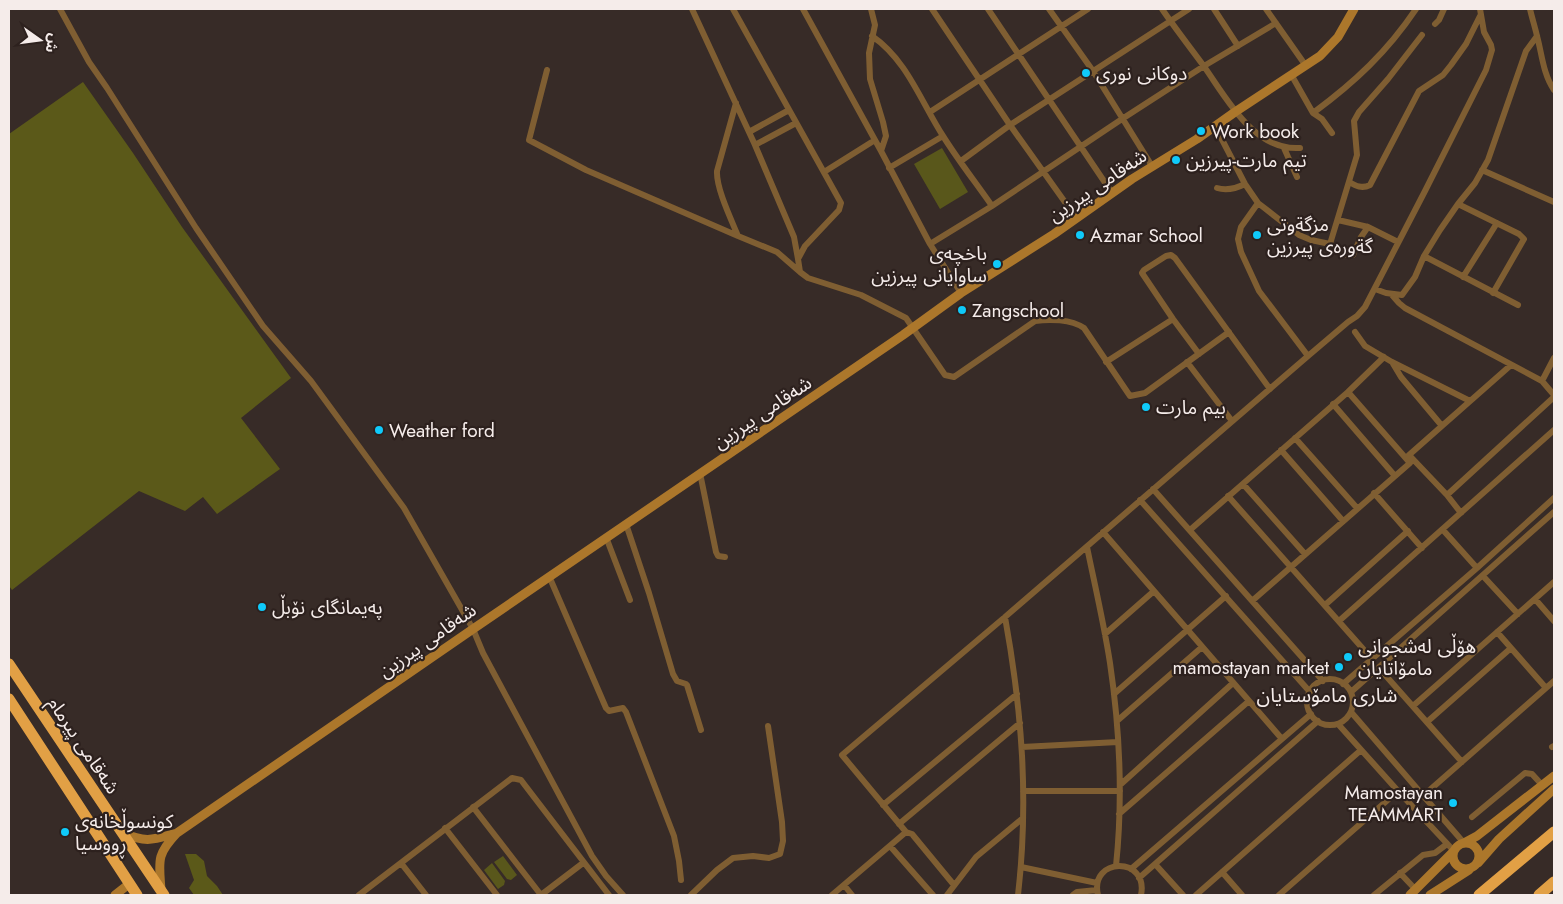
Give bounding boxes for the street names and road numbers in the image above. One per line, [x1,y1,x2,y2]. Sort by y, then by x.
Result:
street label: شەقامی پیرزین [1042,142,1152,228]
street label: شەقامی پیرزین [707,369,817,455]
street label: شەقامی پیرزین [373,597,482,684]
street label: شەقامی پیرمام [40,691,126,800]

